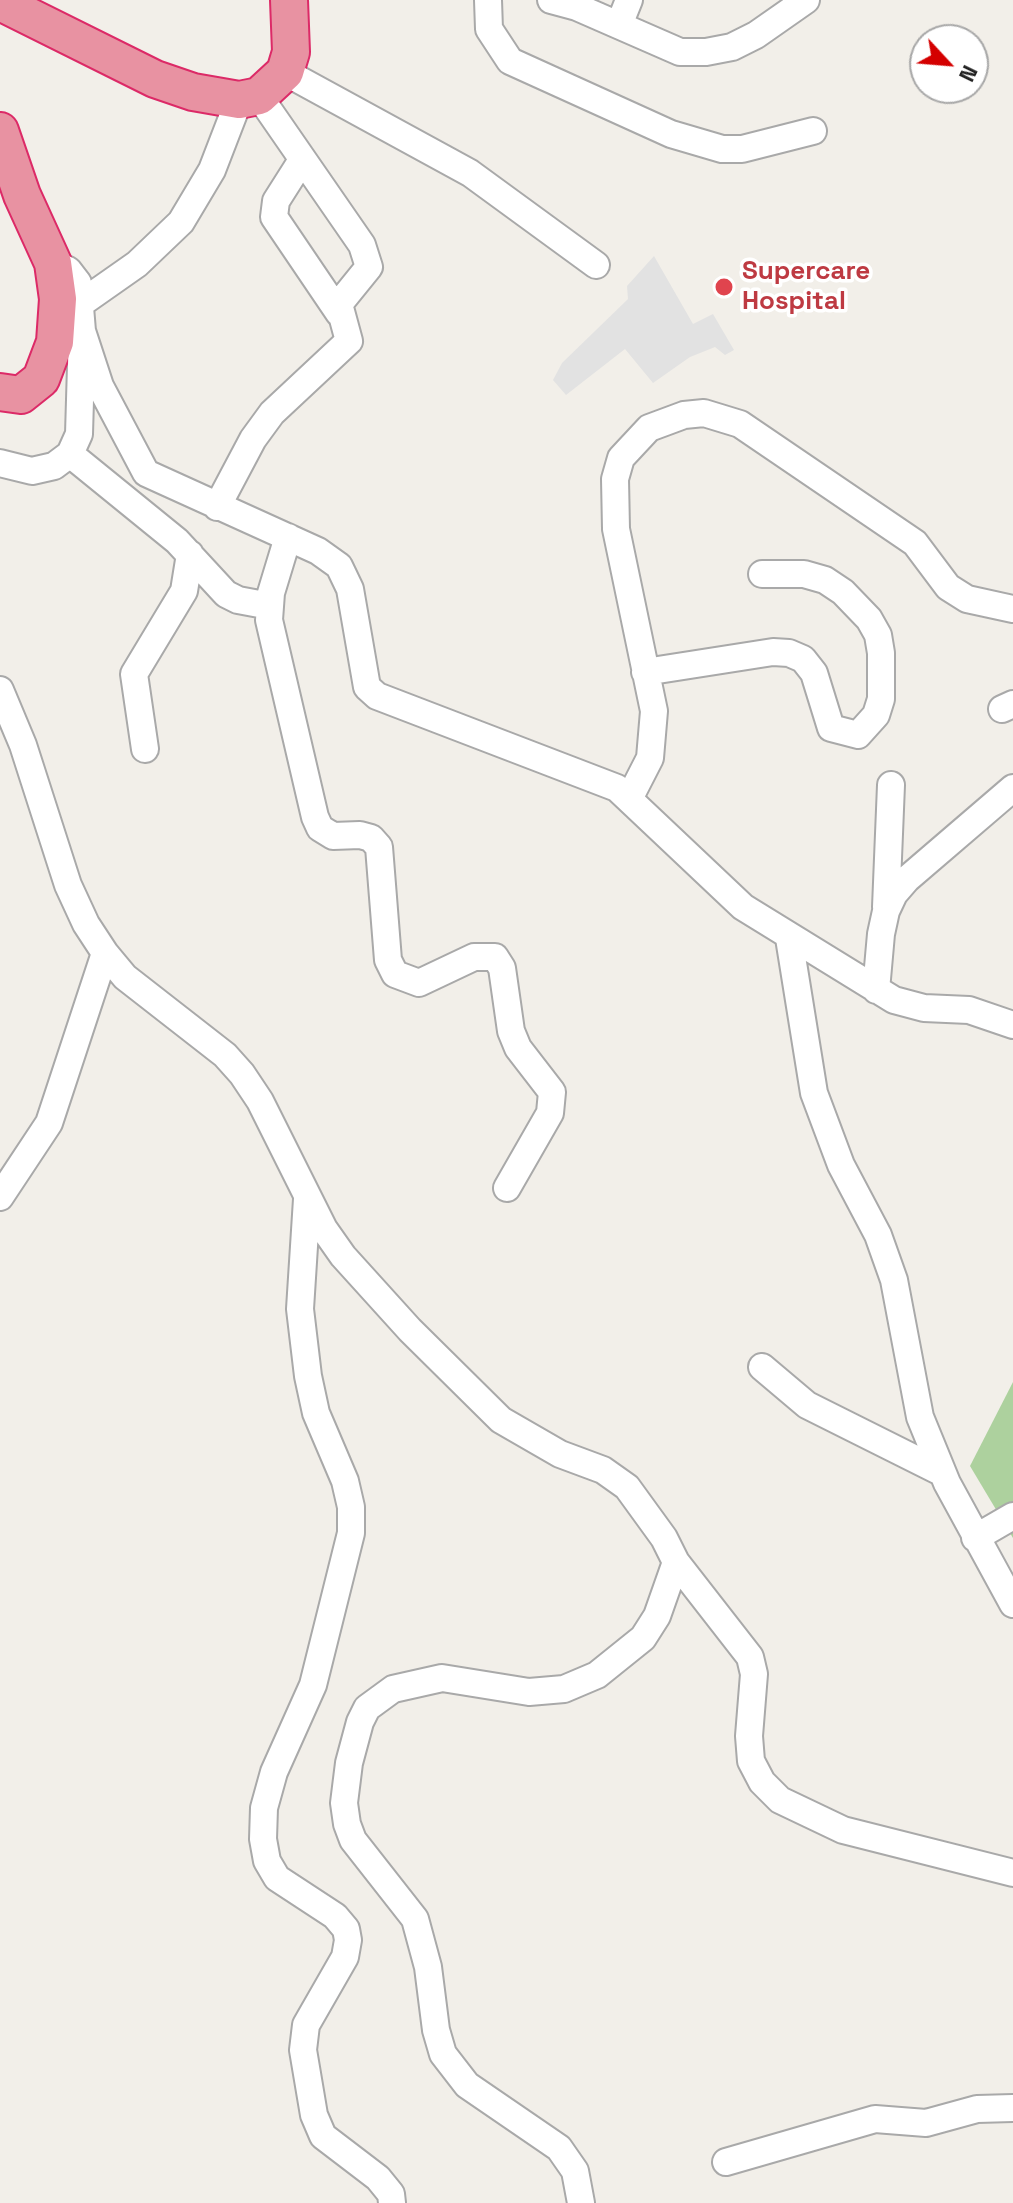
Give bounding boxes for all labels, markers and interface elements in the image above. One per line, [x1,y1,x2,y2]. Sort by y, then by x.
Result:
north arrow [909,24,989,104]
text: N [953,61,985,86]
place label: Supercare Hospital [742,256,870,318]
marker: Supercare Hospital [713,276,735,298]

